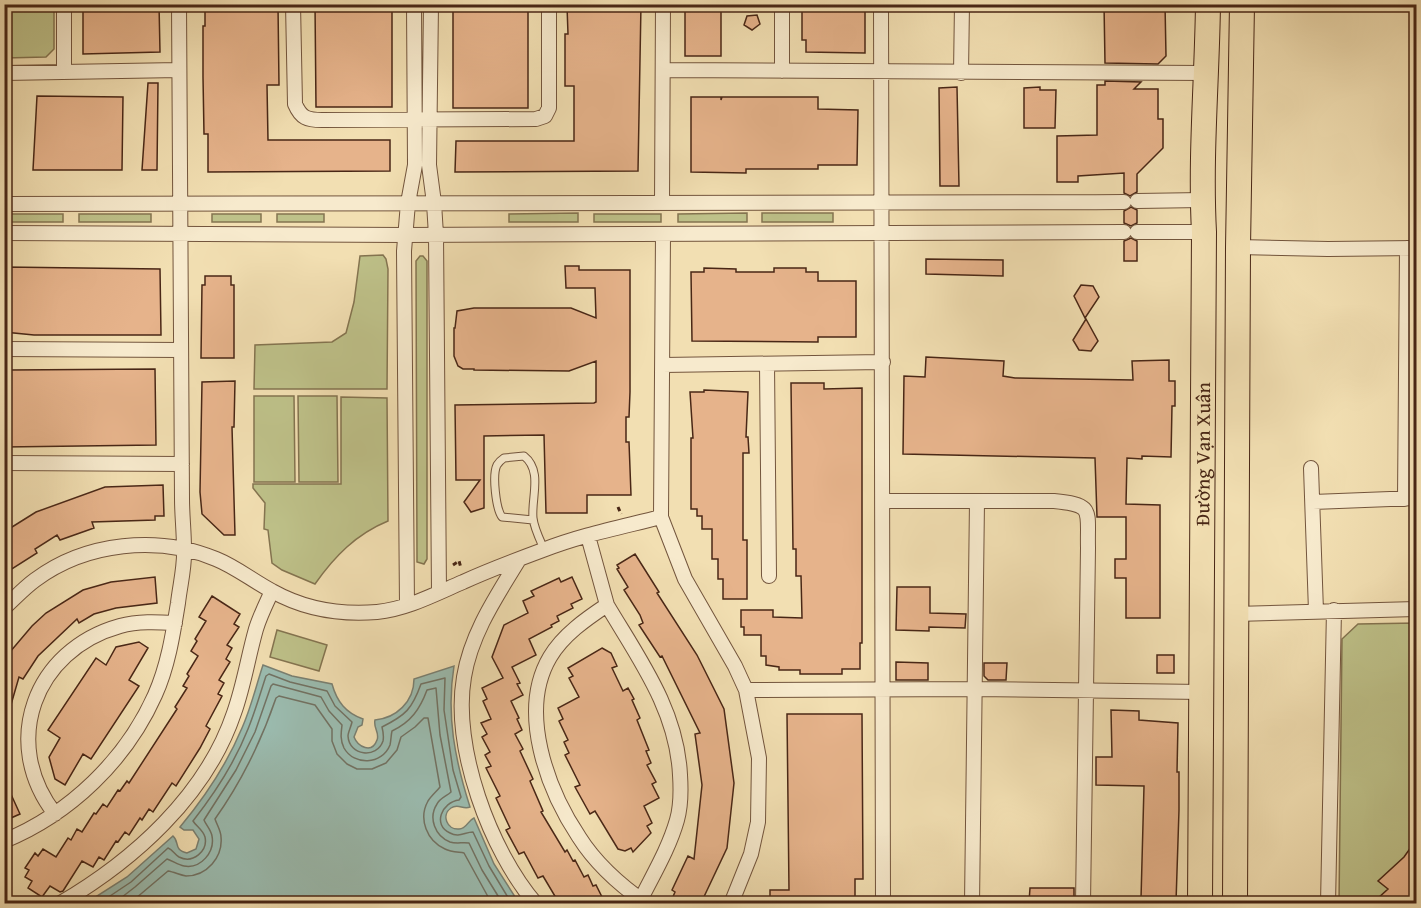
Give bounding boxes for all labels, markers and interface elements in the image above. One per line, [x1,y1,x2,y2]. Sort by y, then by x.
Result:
street label: Đường Vạn Xuân [1187,382,1217,526]

